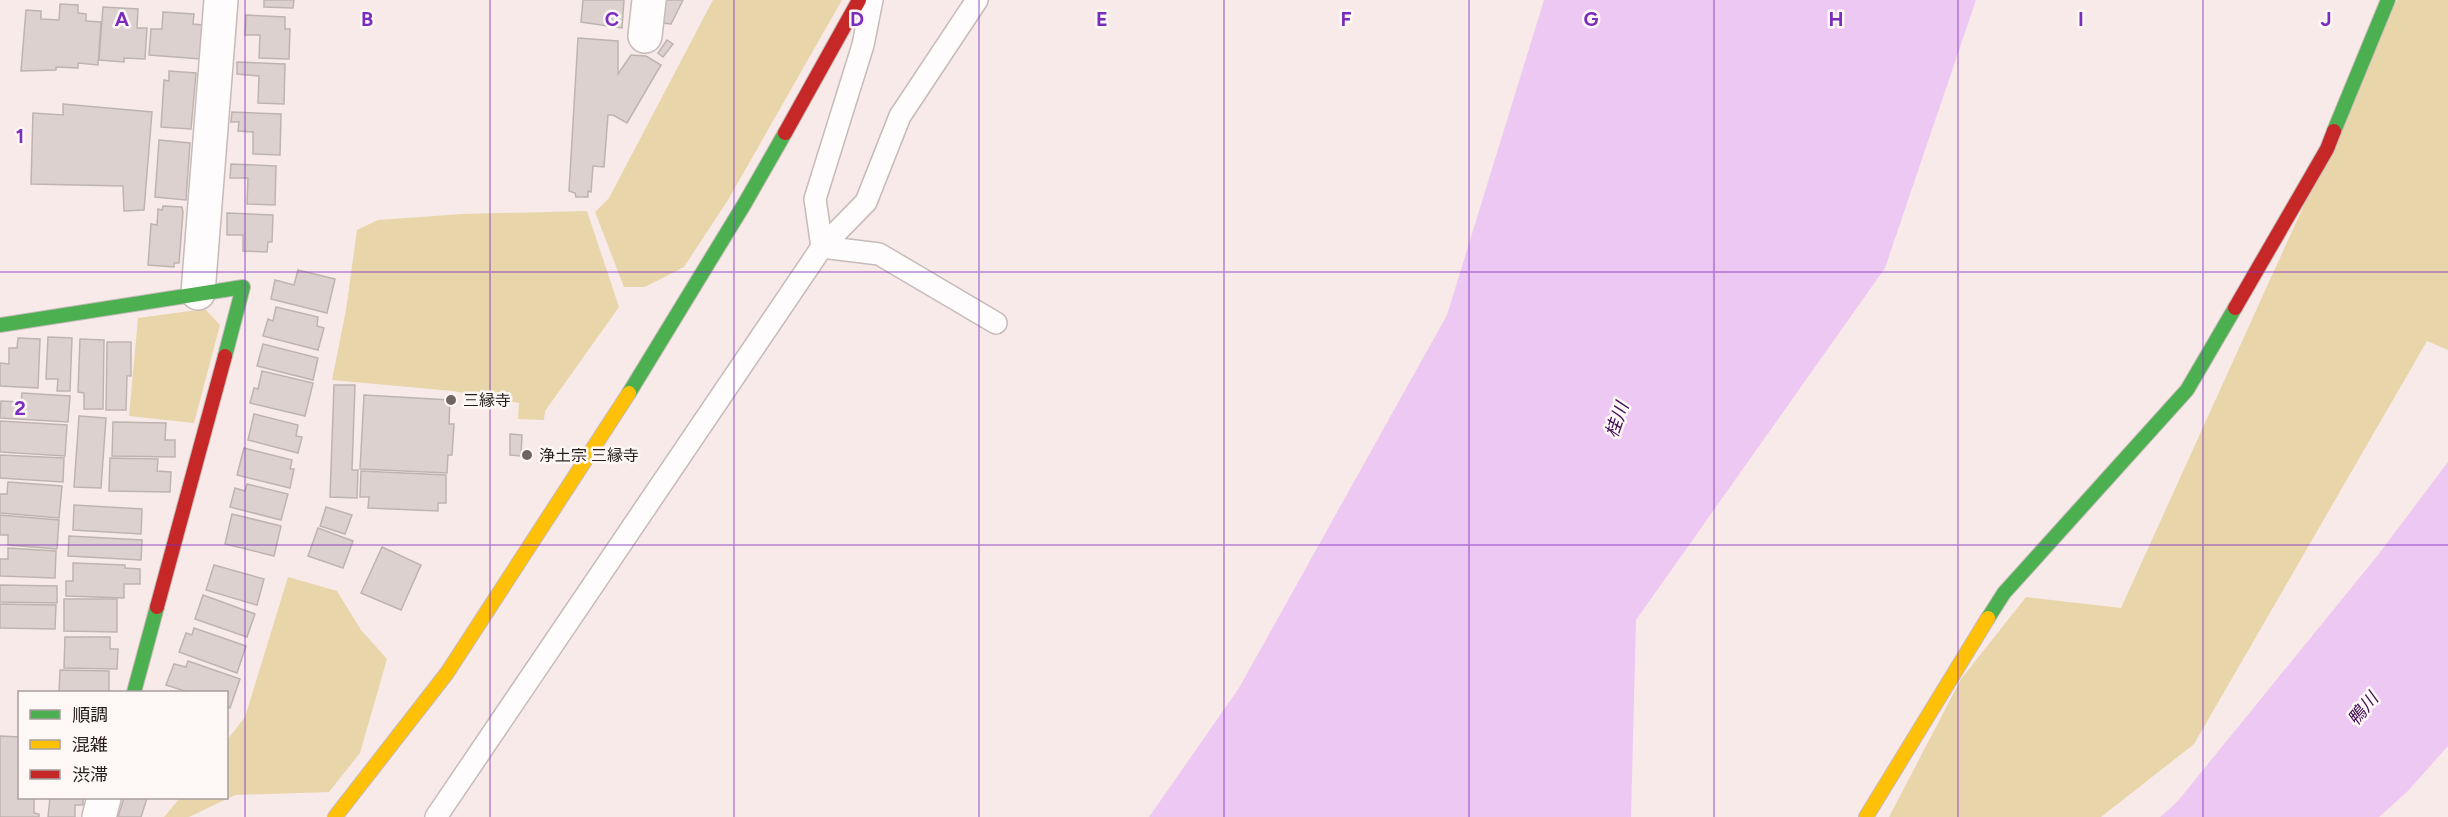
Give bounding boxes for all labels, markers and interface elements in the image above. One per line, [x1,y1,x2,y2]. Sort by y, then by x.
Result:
text: A [115,7,130,31]
text: B [361,7,373,31]
text: C [605,7,619,31]
text: D [850,7,864,31]
text: E [1096,7,1108,31]
text: F [1340,7,1352,31]
text: G [1584,7,1599,31]
text: H [1829,7,1844,31]
text: I [2078,7,2084,31]
text: J [2320,7,2332,31]
text: 1 [16,124,24,148]
place label: 三縁寺 [463,391,511,410]
marker: 三縁寺 [444,393,458,407]
text: 2 [14,396,26,420]
water label: 桂川 [1601,398,1634,441]
place label: 浄土宗 三縁寺 [539,446,639,465]
marker: 浄土宗 三縁寺 [520,448,534,462]
water label: 鴨川 [2343,687,2384,730]
legend [18,691,228,799]
text: 順調 [72,704,108,726]
text: 混雑 [72,734,108,756]
text: 渋滞 [72,764,108,786]

